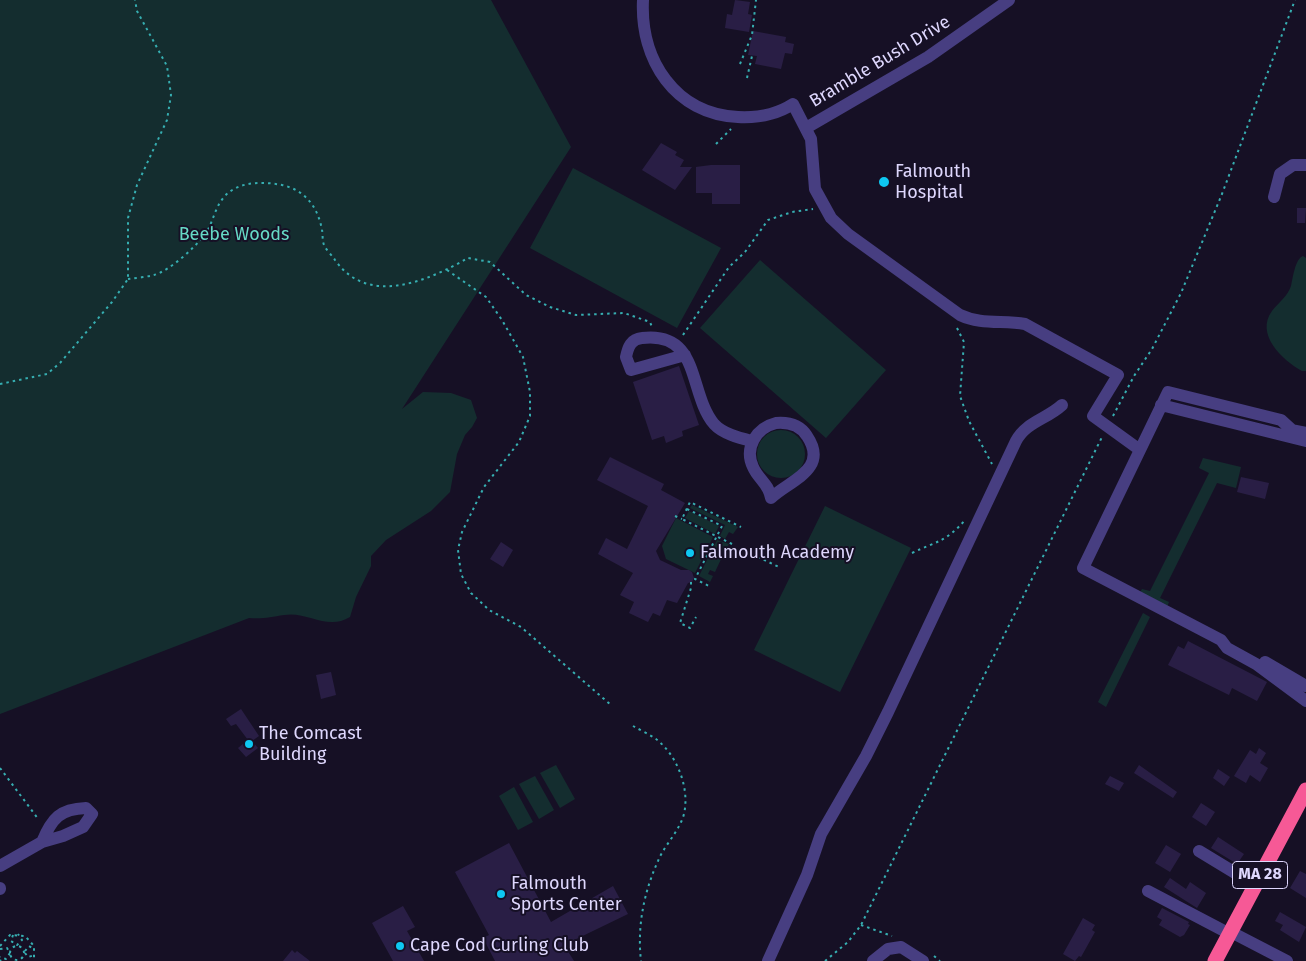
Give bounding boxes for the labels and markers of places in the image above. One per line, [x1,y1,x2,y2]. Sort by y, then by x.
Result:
place label: Falmouth Hospital [895,161,971,203]
marker: Falmouth Hospital [877,175,891,189]
place label: Falmouth Academy [700,542,854,564]
marker: Falmouth Academy [684,547,696,559]
place label: The Comcast Building [259,723,362,766]
marker: The Comcast Building [243,738,255,750]
place label: Falmouth Sports Center [511,873,622,916]
marker: Falmouth Sports Center [495,888,507,900]
place label: Cape Cod Curling Club [410,935,589,957]
marker: Cape Cod Curling Club [394,940,406,952]

